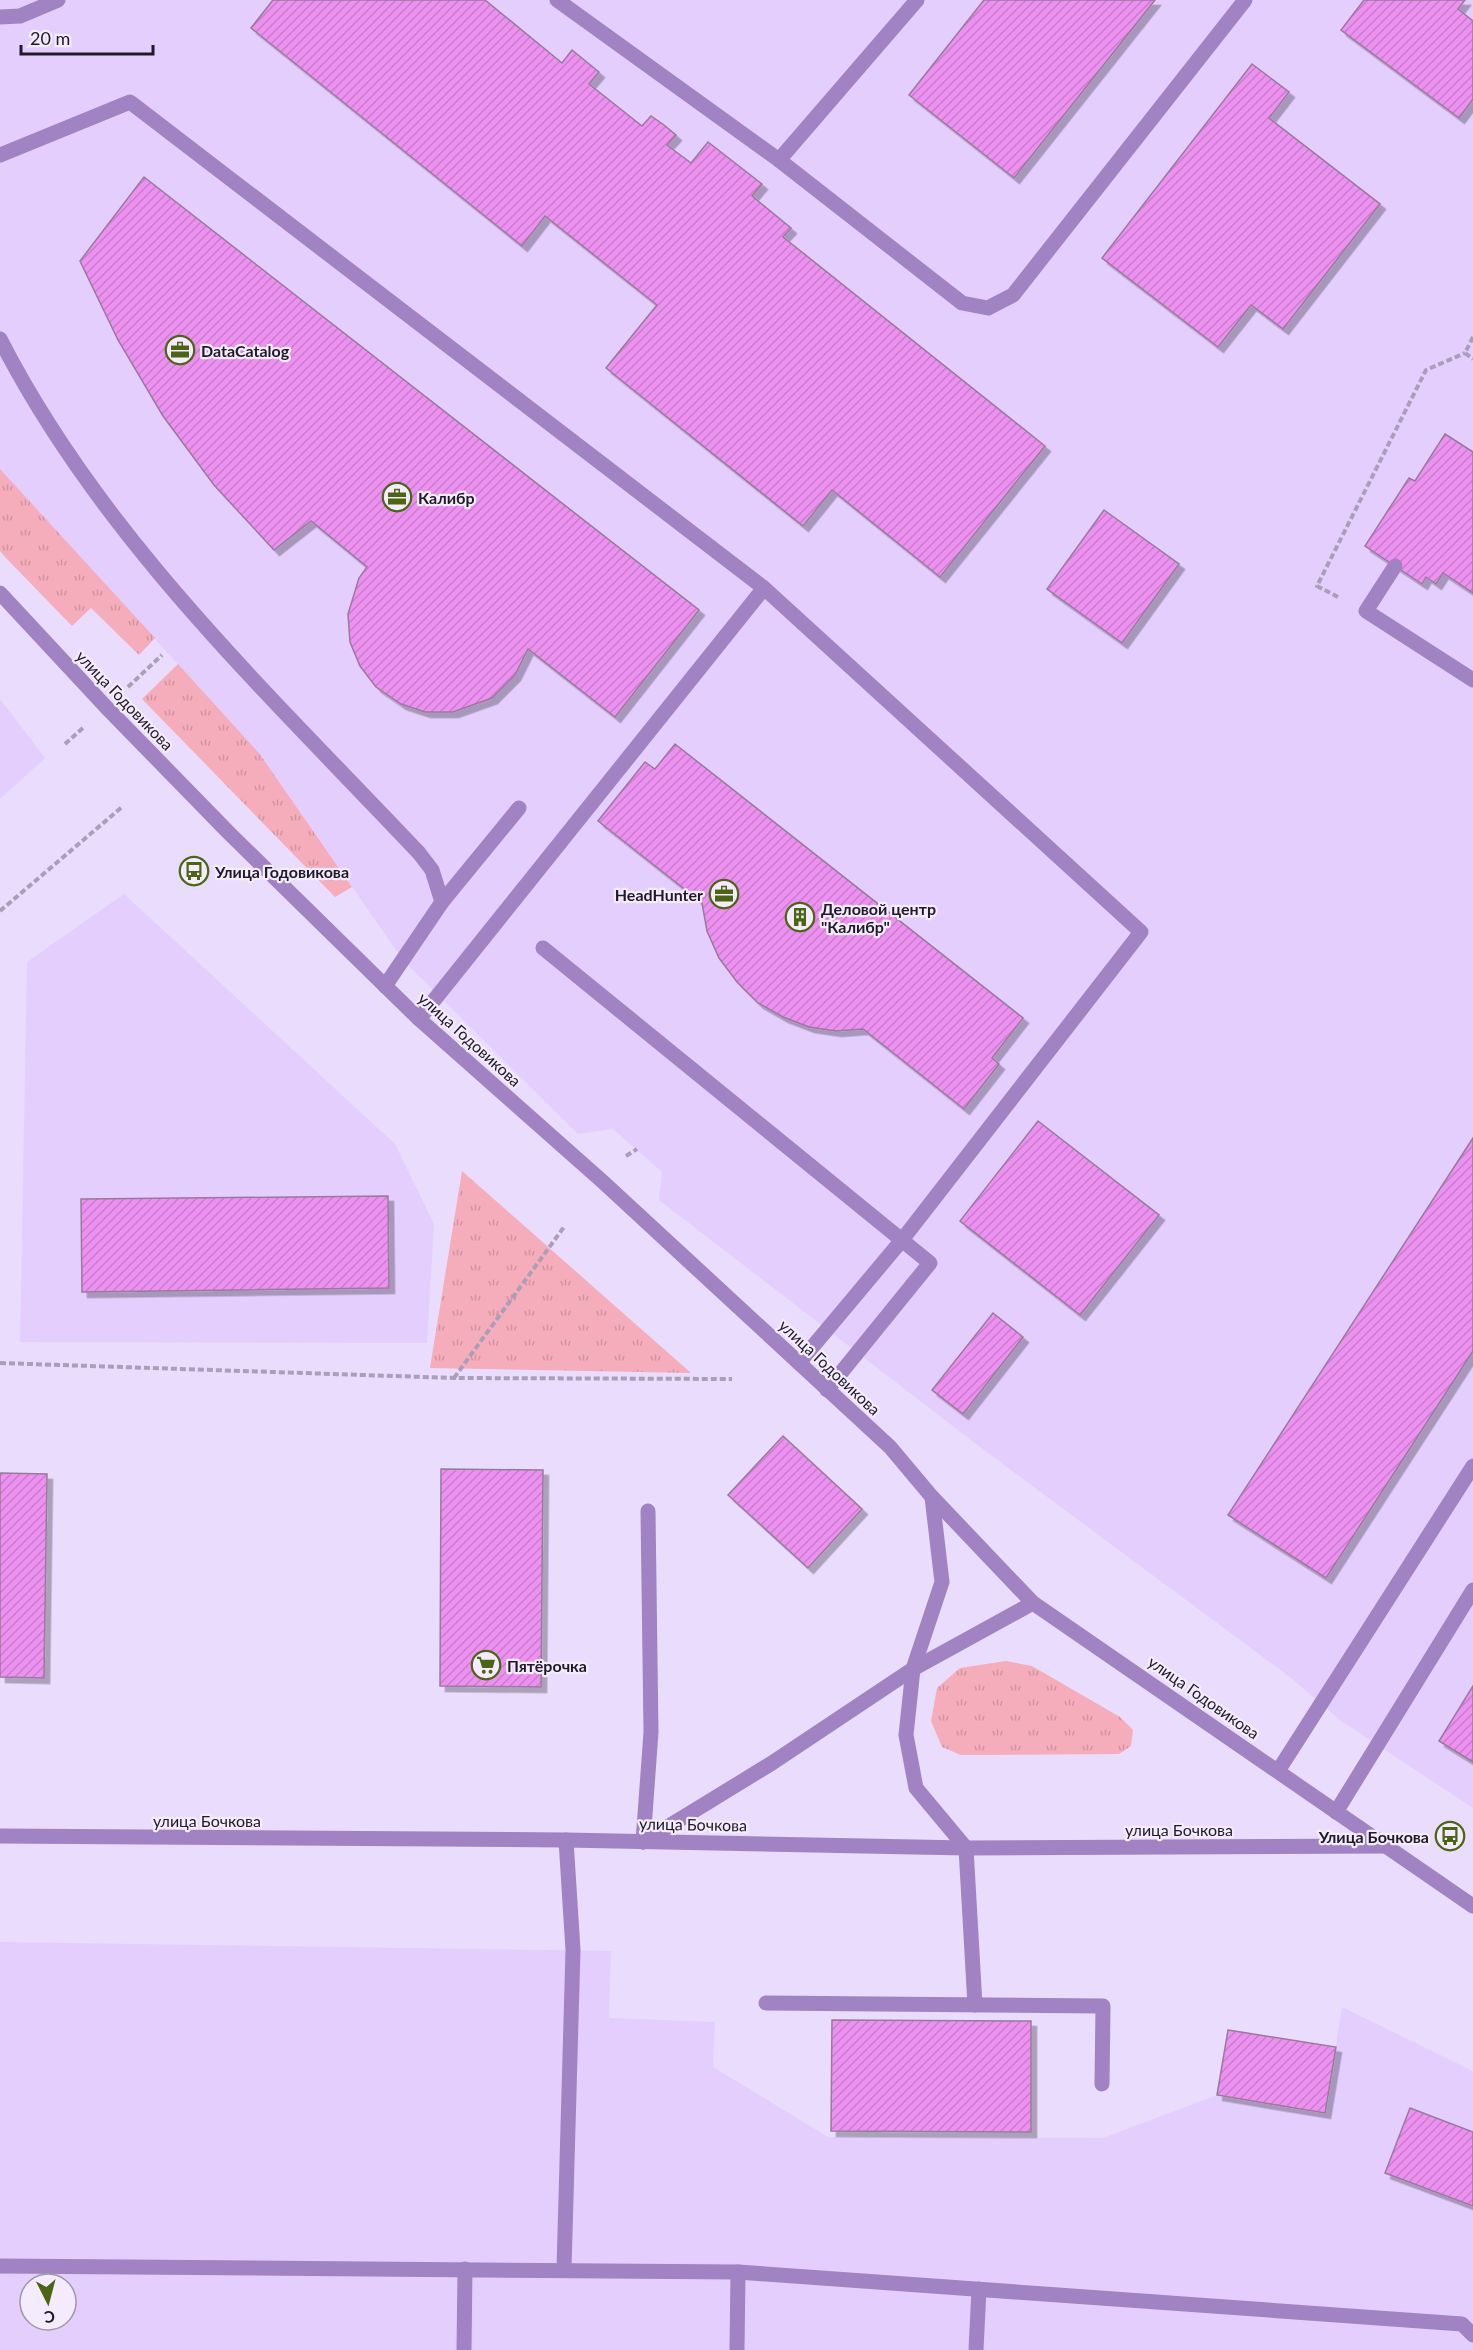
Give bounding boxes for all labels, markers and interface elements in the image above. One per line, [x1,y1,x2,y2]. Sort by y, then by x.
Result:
scale bar [21,18,153,56]
text: 20 m [30,27,70,49]
office icon: DataCatalog [164,334,196,366]
place label: DataCatalog [201,341,290,360]
office icon: Калибр [381,481,413,513]
place label: Калибр [418,488,475,507]
street label: улица Годовикова [73,646,177,754]
bus stop icon: Улица Годовикова [178,855,210,887]
place label: Улица Годовикова [214,862,349,881]
office icon: HeadHunter [708,878,740,910]
place label: HeadHunter [615,885,703,904]
place label: Деловой центр "Калибр" [821,899,936,936]
building icon: Деловой центр "Калибр" [784,901,816,933]
street label: улица Годовикова [415,988,525,1090]
street label: улица Годовикова [776,1315,884,1419]
supermarket icon: Пятёрочка [470,1649,502,1681]
street label: улица Годовикова [1145,1652,1263,1742]
place label: Пятёрочка [507,1656,587,1675]
street label: улица Бочкова [153,1811,261,1830]
street label: улица Бочкова [639,1814,747,1834]
street label: улица Бочкова [1125,1820,1233,1839]
bus stop icon: Улица Бочкова [1434,1820,1466,1852]
place label: Улица Бочкова [1318,1827,1429,1846]
north arrow [18,2272,78,2332]
text: С [43,2307,56,2327]

